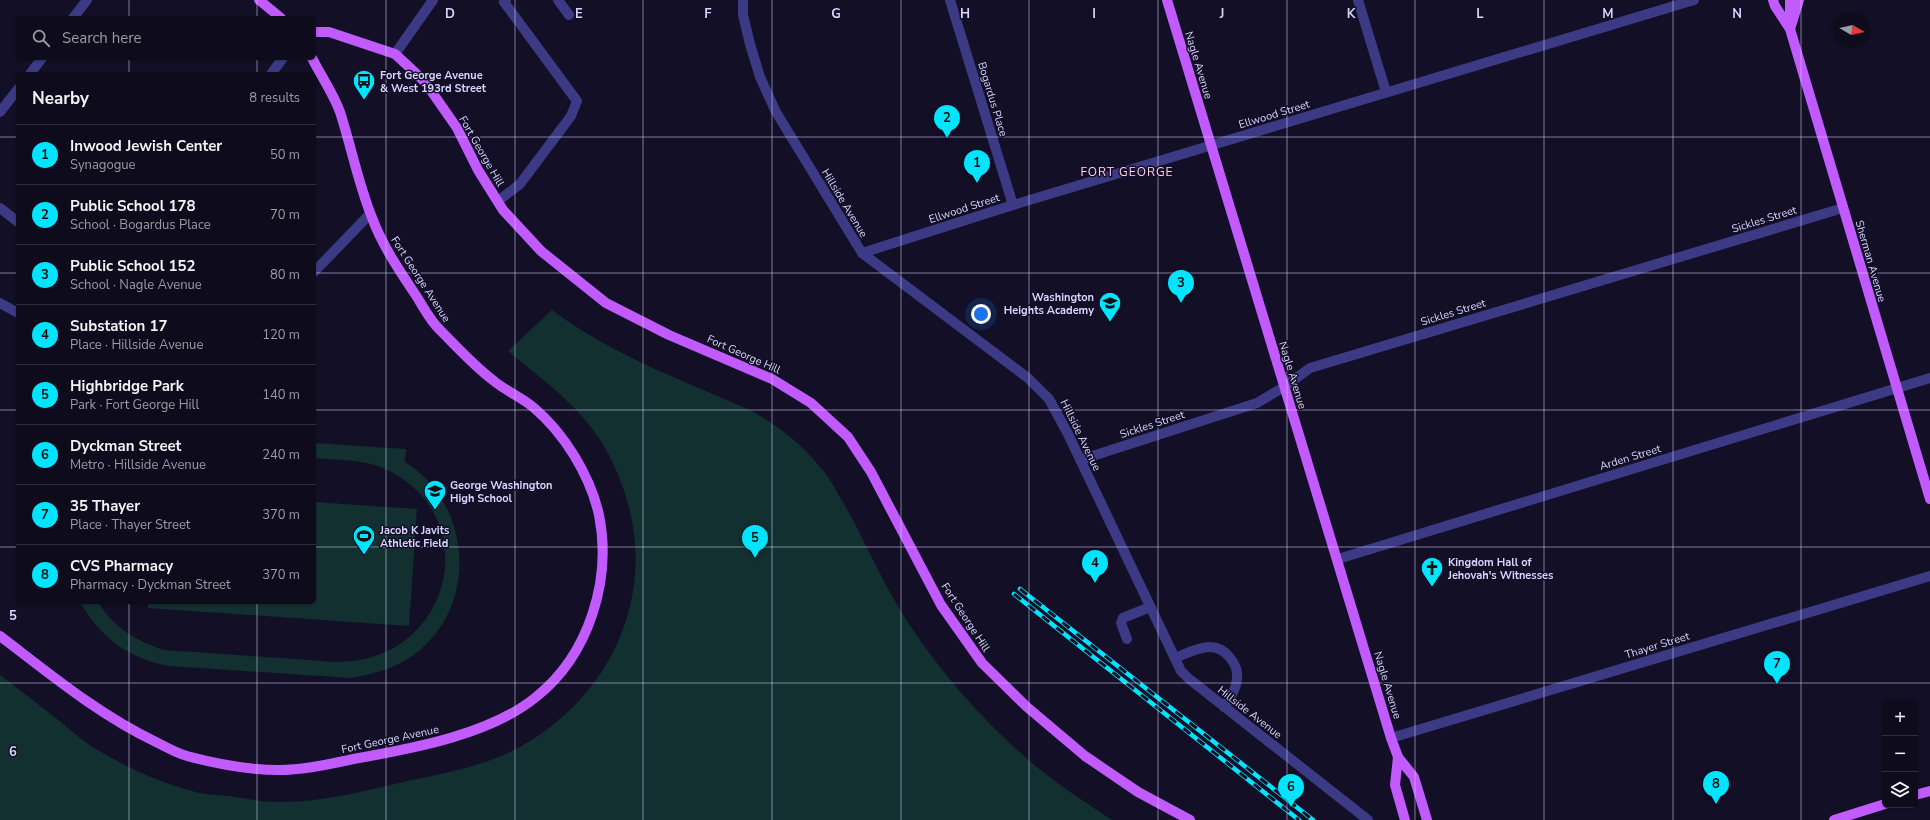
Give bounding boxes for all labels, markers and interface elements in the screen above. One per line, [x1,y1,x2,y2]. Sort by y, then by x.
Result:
text: D [445,5,455,23]
text: E [575,5,583,23]
text: F [704,5,712,23]
text: G [831,5,841,23]
text: H [960,5,970,23]
text: I [1092,5,1096,23]
text: J [1219,5,1224,23]
text: K [1347,5,1356,23]
text: L [1476,5,1484,23]
text: M [1602,5,1614,23]
text: N [1732,5,1742,23]
north arrow [1834,12,1870,48]
search box [16,16,316,60]
icon: search [30,27,52,49]
text: Search here [62,28,142,48]
street label: Nagle Avenue [1181,30,1216,101]
street label: Bogardus Place [974,60,1011,138]
bus stop icon: Fort George Avenue & West 193rd Street [351,68,377,101]
place label: Fort George Avenue & West 193rd Street [380,68,487,96]
text: Nearby [32,87,89,110]
text: 8 results [249,89,300,107]
street label: Ellwood Street [1237,97,1312,132]
pin: 2 [934,105,960,138]
street label: Fort George Hill [455,113,508,190]
text: Inwood Jewish Center [70,136,222,156]
text: 1 [41,146,49,164]
text: 50 m [270,146,300,164]
pin: 1 [964,150,990,183]
text: Synagogue [70,156,136,174]
district label: FORT GEORGE [1080,164,1174,180]
street label: Hillside Avenue [818,166,871,241]
street label: Ellwood Street [927,190,1002,227]
text: Public School 178 [70,196,196,216]
street label: Sickles Street [1730,202,1799,236]
text: 2 [41,206,49,224]
text: 70 m [270,206,300,224]
text: School · Bogardus Place [70,216,211,234]
street label: Sherman Avenue [1852,218,1889,304]
street label: Fort George Avenue [387,234,454,325]
text: Public School 152 [70,256,196,276]
text: 3 [41,266,49,284]
text: 80 m [270,266,300,284]
pin: 3 [1168,270,1194,303]
text: School · Nagle Avenue [70,276,202,294]
place label: Washington Heights Academy [1004,290,1094,318]
school or university icon: Washington Heights Academy [1097,290,1123,323]
street label: Sickles Street [1419,295,1488,329]
your location [971,304,991,324]
text: Substation 17 [70,316,167,336]
text: 4 [41,326,49,344]
text: 120 m [262,326,300,344]
street label: Fort George Hill [705,331,784,378]
text: Place · Hillside Avenue [70,336,203,354]
street label: Nagle Avenue [1275,340,1310,411]
text: Highbridge Park [70,376,184,396]
text: 5 [41,386,49,404]
text: 140 m [262,386,300,404]
text: Park · Fort George Hill [70,396,199,414]
street label: Hillside Avenue [1057,397,1104,474]
street label: Sickles Street [1118,407,1187,442]
text: Dyckman Street [70,436,181,456]
street label: Arden Street [1598,441,1663,474]
text: 6 [41,446,49,464]
text: 240 m [262,446,300,464]
text: Metro · Hillside Avenue [70,456,206,474]
school or university icon: George Washington High School [422,478,448,511]
place label: George Washington High School [450,478,552,506]
text: 35 Thayer [70,496,140,516]
text: 7 [41,506,49,524]
text: 370 m [262,506,300,524]
text: Place · Thayer Street [70,516,190,534]
sports icon: Jacob K Javits Athletic Field [351,523,377,556]
place label: Jacob K Javits Athletic Field [379,523,449,551]
pin: 5 [742,525,768,558]
pin: 4 [1082,550,1108,583]
church icon: Kingdom Hall of Jehovah's Witnesses [1419,555,1445,588]
place label: Kingdom Hall of Jehovah's Witnesses [1447,555,1553,583]
text: CVS Pharmacy [70,556,173,576]
text: 8 [41,566,49,584]
text: 370 m [262,566,300,584]
text: Pharmacy · Dyckman Street [70,576,231,594]
street label: Fort George Hill [938,580,994,655]
text: 5 [9,607,17,625]
street label: Thayer Street [1623,628,1691,662]
street label: Nagle Avenue [1370,650,1405,721]
pin: 7 [1764,651,1790,684]
street label: Hillside Avenue [1214,683,1285,742]
map controls [1882,700,1918,808]
button: + [1882,700,1918,736]
street label: Fort George Avenue [340,722,440,757]
button: − [1882,736,1918,772]
text: 6 [9,743,17,761]
pin: 8 [1703,771,1729,804]
button: layers [1882,772,1918,808]
pin: 6 [1278,774,1304,807]

